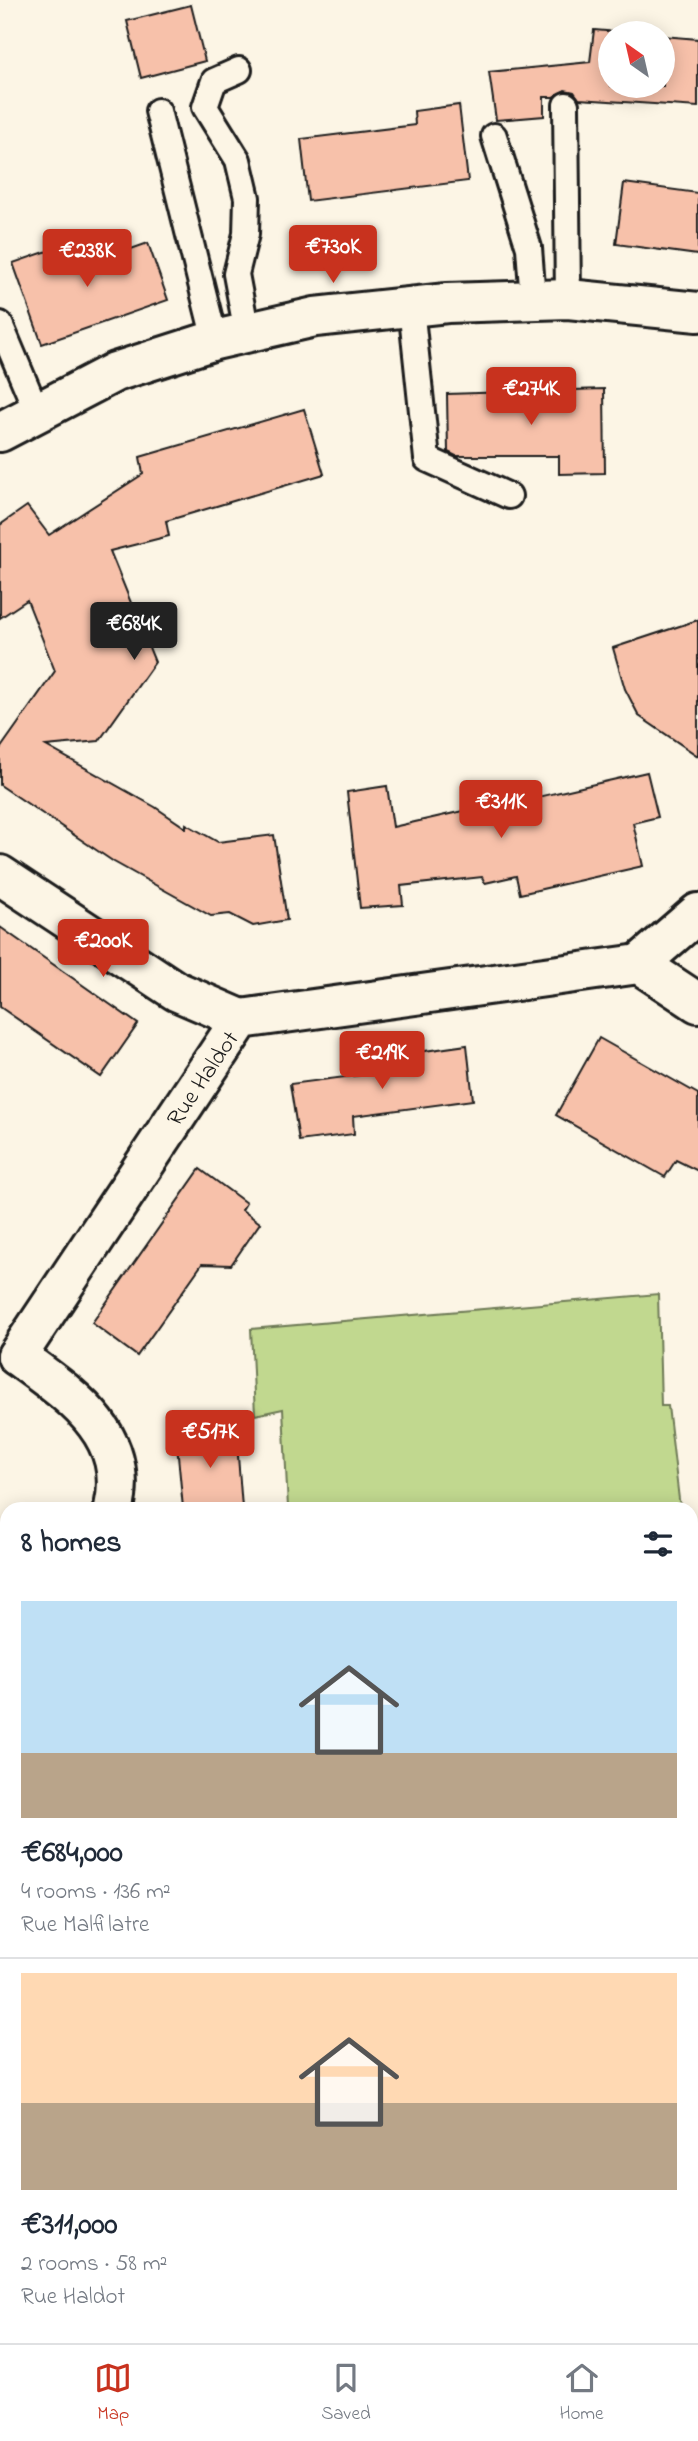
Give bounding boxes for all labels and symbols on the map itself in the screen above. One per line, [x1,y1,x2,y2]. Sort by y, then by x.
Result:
north arrow [598,21,676,98]
pin: €730K [284,226,382,285]
pin: €238K [38,230,136,289]
pin: €274K [482,368,580,427]
pin: €684K [85,602,183,662]
pin: €311K [452,780,550,840]
pin: €200K [54,920,152,979]
street label: Rue Haldot [159,1025,249,1134]
pin: €219K [333,1032,431,1091]
pin: €517K [161,1410,259,1470]

